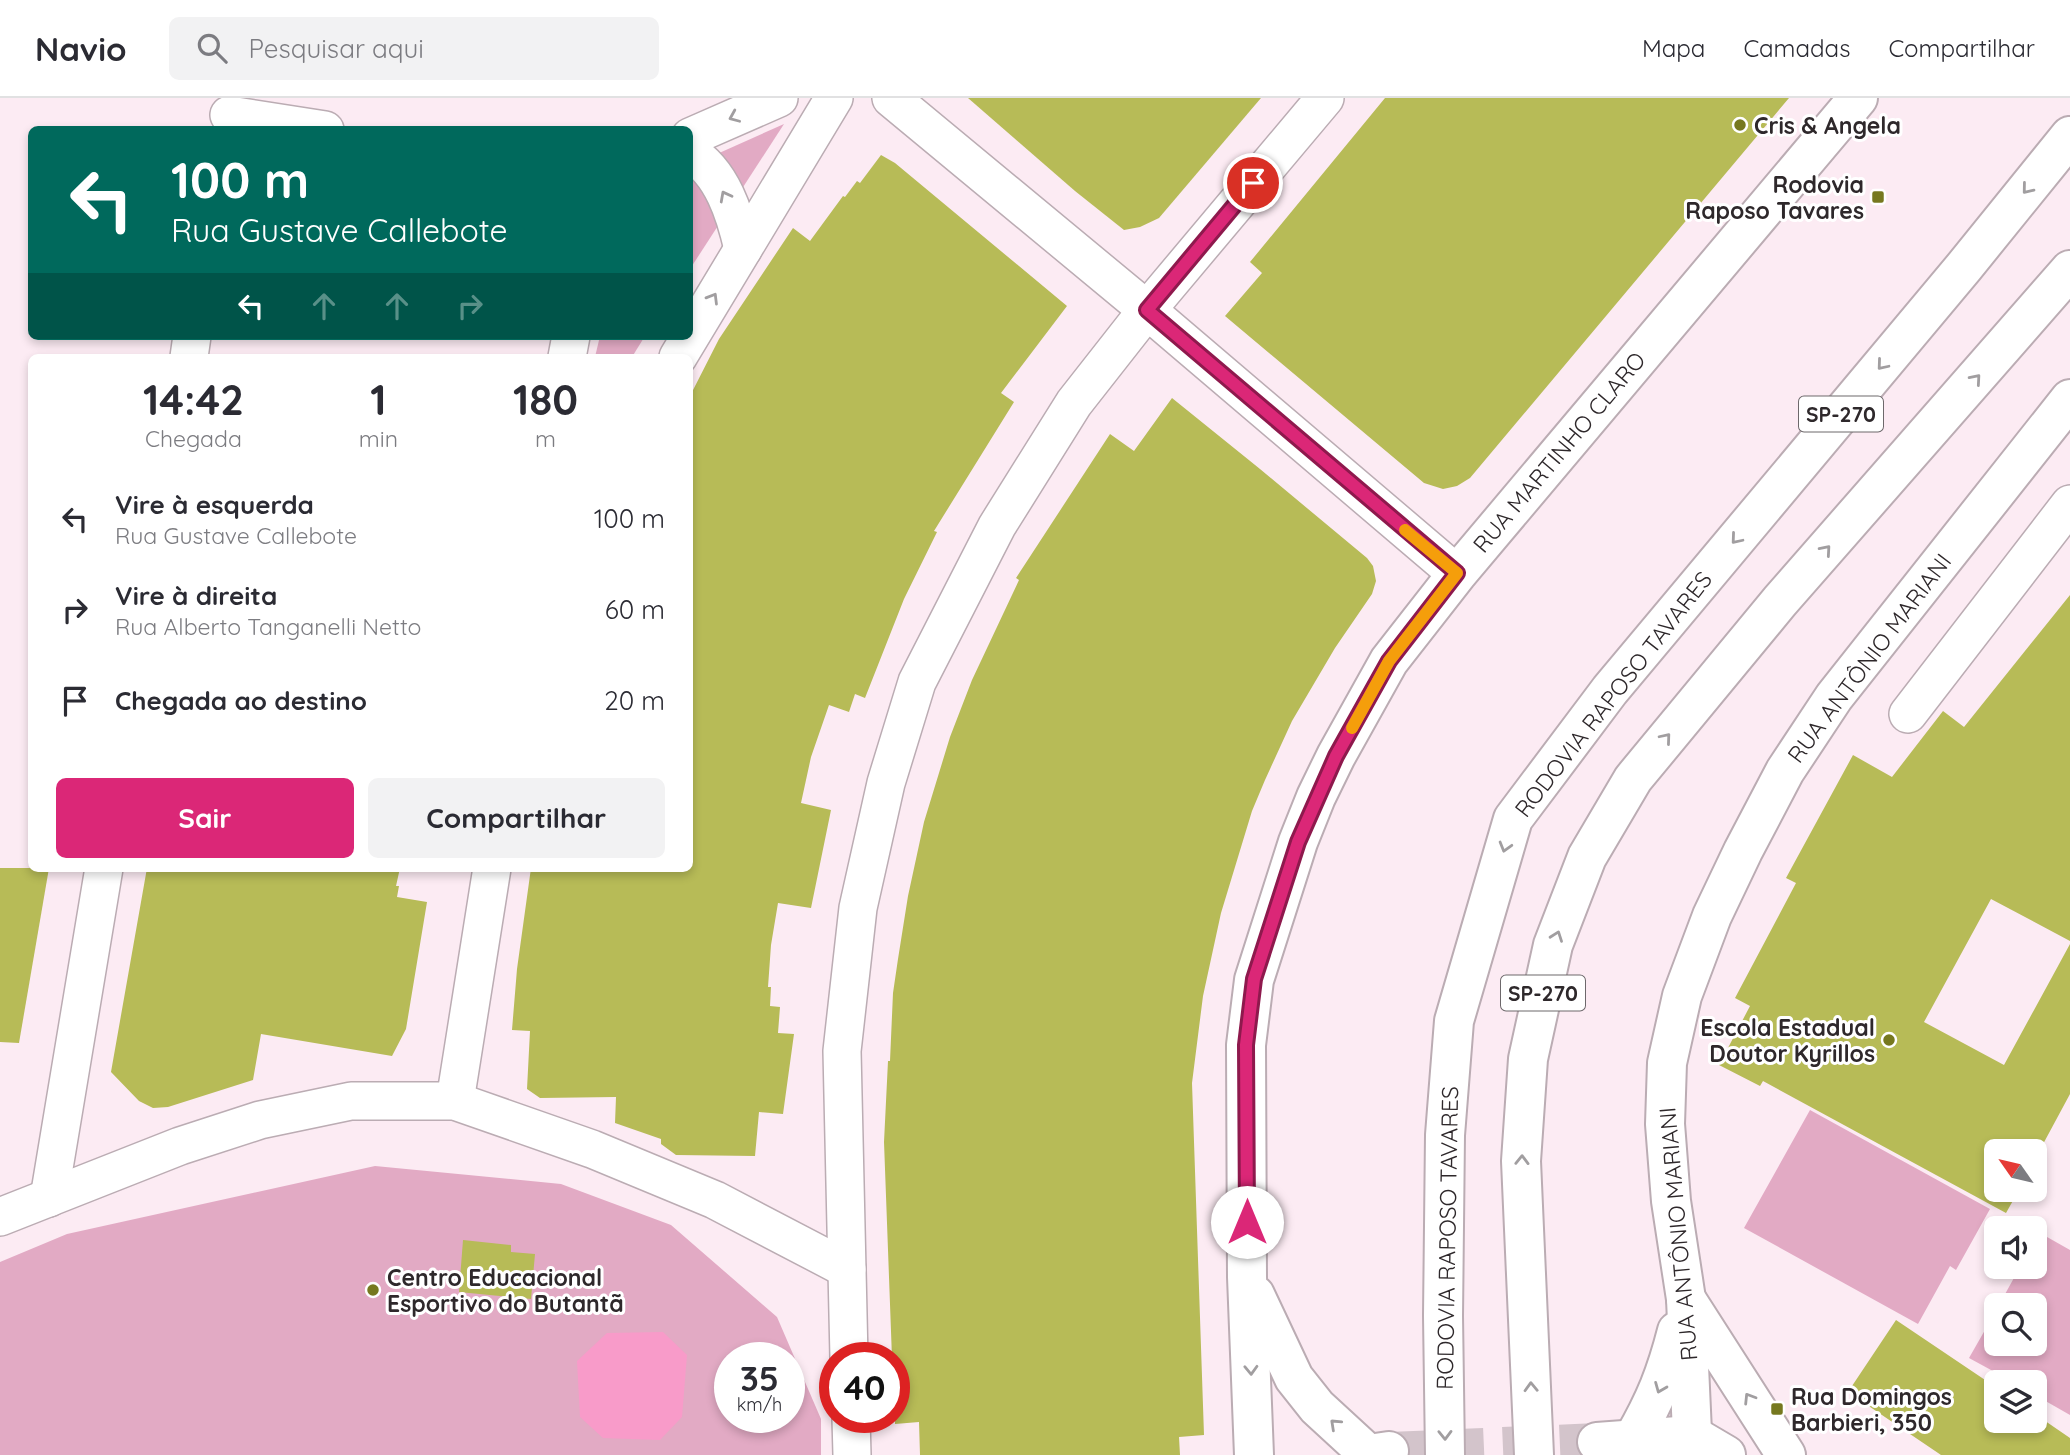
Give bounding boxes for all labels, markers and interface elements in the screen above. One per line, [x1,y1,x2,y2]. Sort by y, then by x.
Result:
search box [169,17,659,80]
text: Navio [35,28,127,69]
icon: search [193,29,231,67]
text: Pesquisar aqui [249,32,424,65]
text: Mapa [1642,33,1705,63]
text: Camadas [1743,33,1850,63]
text: Compartilhar [1888,33,2035,63]
one-way arrow [729,109,742,123]
place label: Cris & Angela [1754,111,1901,140]
marker: Cris & Angela [1732,117,1748,133]
text: 100 m [171,149,309,210]
pin [1223,153,1283,213]
icon: left [56,154,147,245]
icon: arrive [1234,164,1272,202]
place label: Rodovia Raposo Tavares [1685,170,1864,225]
one-way arrow [2023,181,2035,194]
marker: Rodovia Raposo Tavares [1870,189,1886,205]
one-way arrow [720,190,733,203]
text: Rua Gustave Callebote [171,210,508,250]
icon: left [232,287,270,325]
icon: ahead [305,287,343,325]
icon: ahead [378,287,416,325]
icon: right [451,287,489,325]
one-way arrow [705,293,718,306]
street label: RUA MARTINHO CLARO [1466,346,1652,558]
one-way arrow [1878,356,1890,369]
text: 14:42 [143,373,244,426]
text: 1 [370,373,387,426]
text: 180 [513,373,578,426]
one-way arrow [1968,375,1980,388]
road number: SP-270 [1799,396,1883,432]
text: Chegada [145,424,242,453]
text: min [359,424,398,453]
text: m [535,424,556,453]
text: Vire à esquerda [115,488,314,521]
icon: left [56,500,94,538]
text: 100 m [594,502,665,535]
text: Rua Gustave Callebote [115,521,357,550]
one-way arrow [1732,531,1744,544]
one-way arrow [1817,546,1830,559]
street label: RUA ANTÔNIO MARIANI [1781,548,1957,768]
street label: RODOVIA RAPOSO TAVARES [1508,565,1718,823]
text: Vire à direita [115,579,277,612]
icon: right [56,591,94,629]
text: 60 m [605,593,665,626]
text: Rua Alberto Tanganelli Netto [115,612,421,641]
icon: arrive [56,682,94,720]
text: Chegada ao destino [115,684,367,717]
text: 20 m [604,684,665,717]
one-way arrow [1658,734,1671,746]
button: Sair [56,778,354,858]
button: Compartilhar [368,778,665,858]
one-way arrow [1498,841,1513,853]
one-way arrow [1549,930,1563,942]
road number: SP-270 [1501,976,1585,1010]
place label: Escola Estadual Doutor Kyrillos [1700,1013,1875,1068]
marker: Escola Estadual Doutor Kyrillos [1881,1032,1897,1048]
street label: RODOVIA RAPOSO TAVARES [1430,1086,1464,1390]
street label: RUA ANTÔNIO MARIANI [1652,1106,1704,1362]
north arrow [1984,1139,2048,1202]
map controls [1984,1139,2047,1433]
one-way arrow [1514,1154,1530,1164]
position arrow [1210,1185,1284,1259]
button: sound [1984,1216,2047,1279]
place label: Centro Educacional Esportivo do Butantã [387,1263,624,1318]
marker: Centro Educacional Esportivo do Butantã [365,1282,381,1298]
button: search [1984,1293,2047,1356]
speed limit sign: 40 [819,1342,910,1433]
text: 35 [740,1356,779,1400]
one-way arrow [1243,1364,1258,1375]
button: layers [1984,1370,2047,1433]
one-way arrow [1523,1381,1538,1392]
one-way arrow [1654,1381,1668,1393]
place label: Rua Domingos Barbieri, 350 [1791,1382,1952,1437]
one-way arrow [1745,1392,1758,1405]
text: km/h [737,1393,782,1416]
marker: Rua Domingos Barbieri, 350 [1769,1401,1785,1417]
one-way arrow [1330,1419,1343,1432]
one-way arrow [1437,1430,1453,1440]

